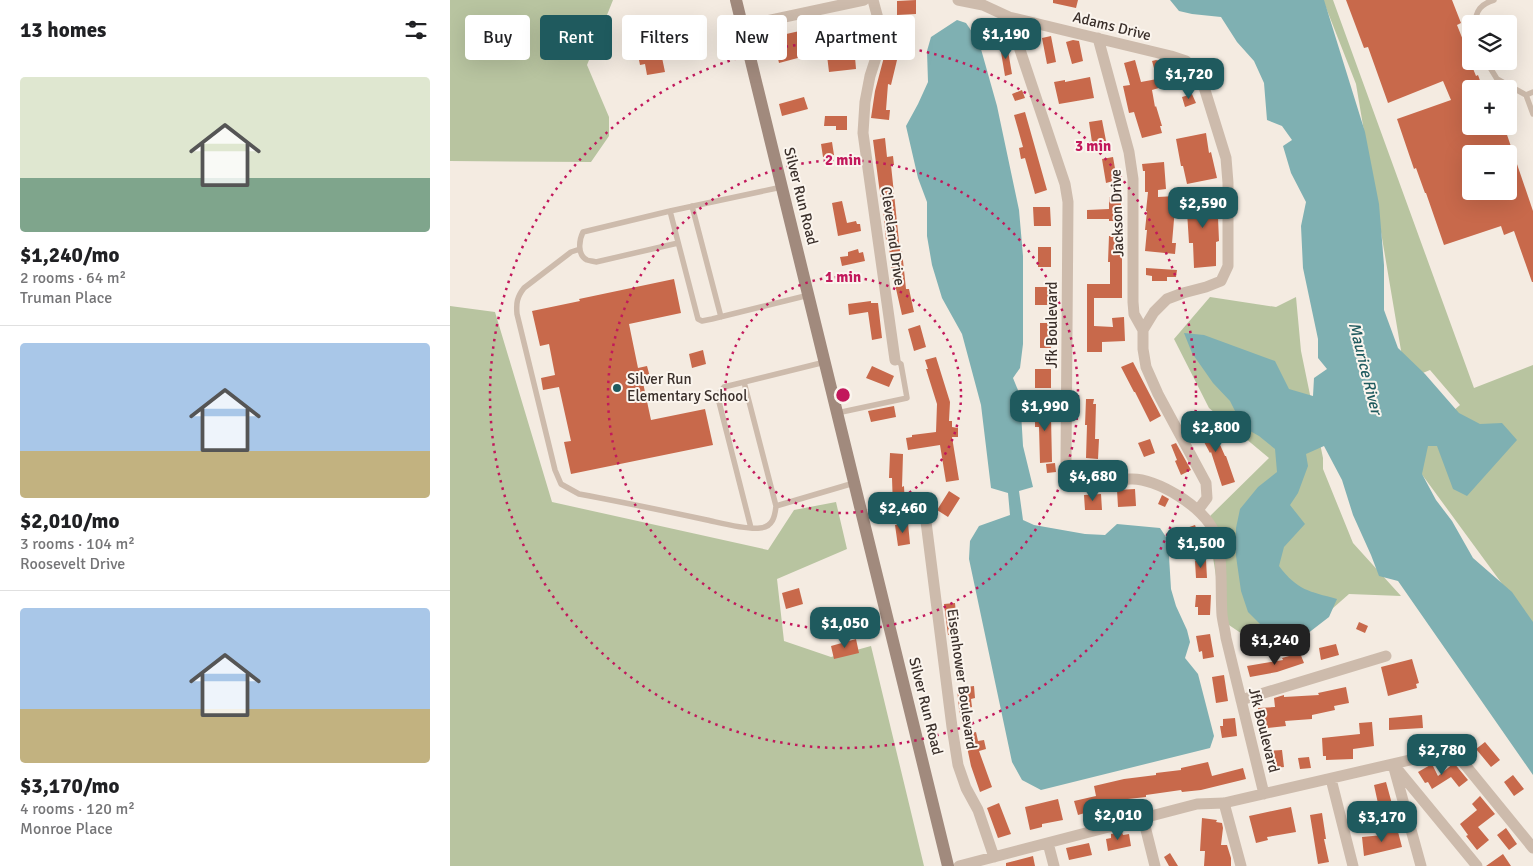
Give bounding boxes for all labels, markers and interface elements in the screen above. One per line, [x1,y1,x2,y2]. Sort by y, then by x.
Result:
street label: Adams Drive [1071,8,1153,44]
chip: Buy [465,15,530,60]
chip: Rent [540,15,612,60]
chip: Filters [622,15,707,60]
chip: New [717,15,787,60]
chip: Apartment [797,15,915,60]
map controls [1462,15,1517,200]
button: layers [1462,15,1517,70]
icon: filters [402,16,430,44]
text: 13 homes [20,17,106,43]
pin: $1,190 [965,18,1047,60]
text: $1,190 [982,24,1030,44]
pin: $1,720 [1148,58,1230,100]
text: $1,720 [1165,64,1213,84]
button: + [1462,80,1517,135]
icon: home [180,110,270,200]
text: 3 min [1075,137,1111,155]
street label: Silver Run Road [780,145,822,247]
button: − [1462,145,1517,200]
text: 2 min [825,151,861,169]
street label: Jackson Drive [1106,169,1128,257]
street label: Cleveland Drive [877,185,909,287]
pin: $2,590 [1162,186,1244,229]
text: $2,590 [1179,193,1227,213]
text: $1,240/mo [20,242,119,268]
text: 2 rooms · 64 m² [20,268,126,288]
text: 1 min [825,268,861,286]
street label: Jfk Boulevard [1043,282,1061,368]
text: Truman Place [20,288,112,308]
water label: Maurice River [1344,320,1387,418]
place label: Silver Run Elementary School [627,370,748,405]
icon: home [180,375,270,465]
marker: Silver Run Elementary School [611,382,623,394]
centre of rings [834,386,852,404]
pin: $1,990 [1004,390,1086,432]
text: $1,990 [1021,396,1069,416]
pin: $2,800 [1175,410,1257,453]
text: $2,800 [1192,417,1240,437]
pin: $4,680 [1052,460,1134,502]
text: $4,680 [1069,466,1117,486]
pin: $2,460 [862,492,944,534]
text: $2,460 [879,498,927,518]
text: $2,010/mo [20,508,119,534]
pin: $1,500 [1160,526,1242,569]
text: $1,500 [1177,533,1225,553]
text: 3 rooms · 104 m² [20,534,135,554]
text: Roosevelt Drive [20,554,125,574]
pin: $1,050 [804,606,886,649]
street label: Eisenhower Boulevard [943,607,981,751]
text: $1,050 [821,613,869,633]
pin: $1,240 [1234,624,1316,666]
text: $1,240 [1251,630,1299,650]
icon: home [180,640,270,730]
street label: Silver Run Road [905,655,947,757]
street label: Jfk Boulevard [1245,686,1283,774]
pin: $2,780 [1401,734,1483,776]
text: $2,780 [1418,740,1466,760]
text: $3,170/mo [20,773,119,799]
pin: $2,010 [1077,798,1159,841]
text: 4 rooms · 120 m² [20,799,135,819]
pin: $3,170 [1341,800,1423,843]
text: $2,010 [1094,805,1142,825]
text: $3,170 [1358,807,1406,827]
text: Monroe Place [20,819,113,839]

